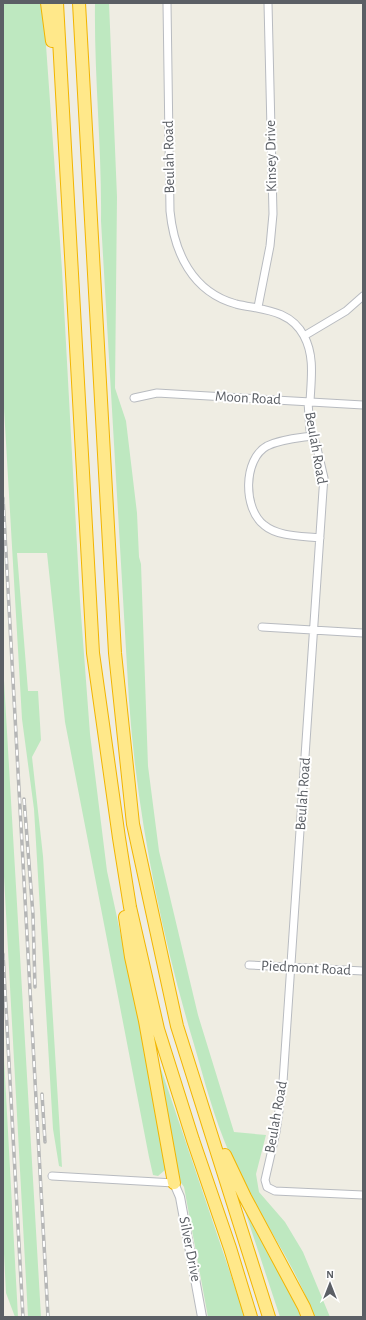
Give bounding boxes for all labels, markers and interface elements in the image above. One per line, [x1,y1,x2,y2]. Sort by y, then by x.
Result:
street label: Beulah Road [161,120,177,194]
street label: Kinsey Drive [263,120,279,192]
street label: Moon Road [215,389,282,407]
street label: Beulah Road [302,411,330,486]
street label: Beulah Road [293,757,313,831]
street label: Piedmont Road [261,958,352,978]
street label: Beulah Road [262,1079,290,1154]
street label: Silver Drive [176,1215,204,1283]
north arrow [310,1264,350,1304]
text: N [326,1269,334,1280]

